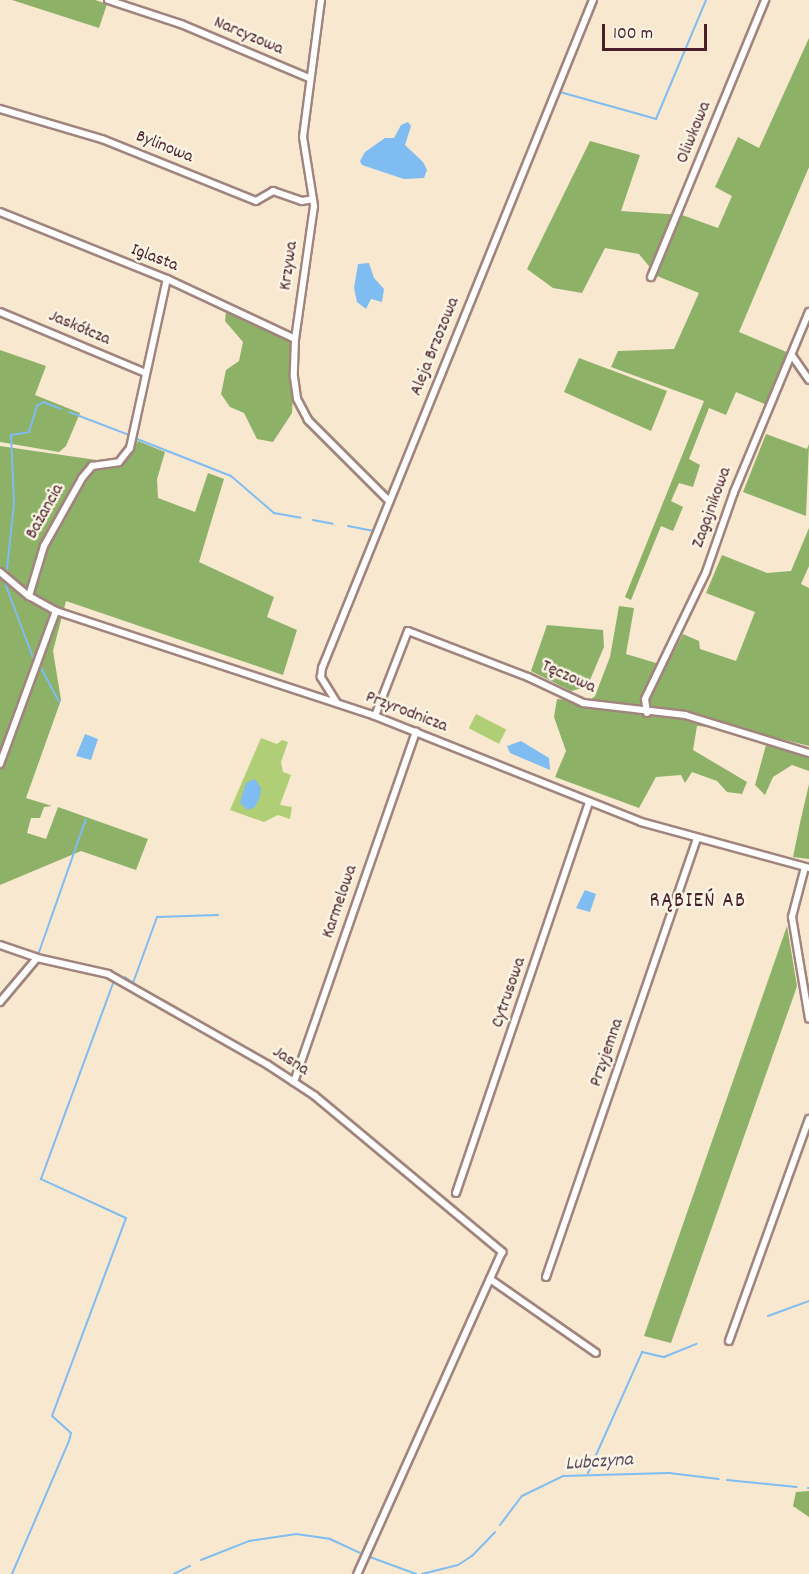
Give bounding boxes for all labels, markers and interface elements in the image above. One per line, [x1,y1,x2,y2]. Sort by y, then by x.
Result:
scale bar [605,12,710,50]
street label: Narcyzowa [210,13,286,61]
text: 100 m [613,22,653,47]
street label: Oliwkowa [673,99,717,167]
street label: Bylinowa [132,127,196,169]
street label: Iglasta [127,240,181,278]
street label: Krzywa [276,240,304,292]
street label: Aleja Brzozowa [406,295,466,399]
street label: Jaskółcza [45,306,113,352]
street label: Zagajnikowa [688,465,738,551]
street label: Bażancia [22,481,70,543]
street label: Tęczowa [537,656,599,700]
street label: Przyrodnicza [362,687,450,739]
street label: Karmelowa [318,863,364,941]
district label: RĄBIEŃ AB [649,889,747,915]
street label: Cytrusowa [488,955,532,1031]
street label: Przyjemna [586,1016,630,1090]
street label: Jasna [268,1042,312,1082]
water label: Lubczyna [564,1449,634,1477]

